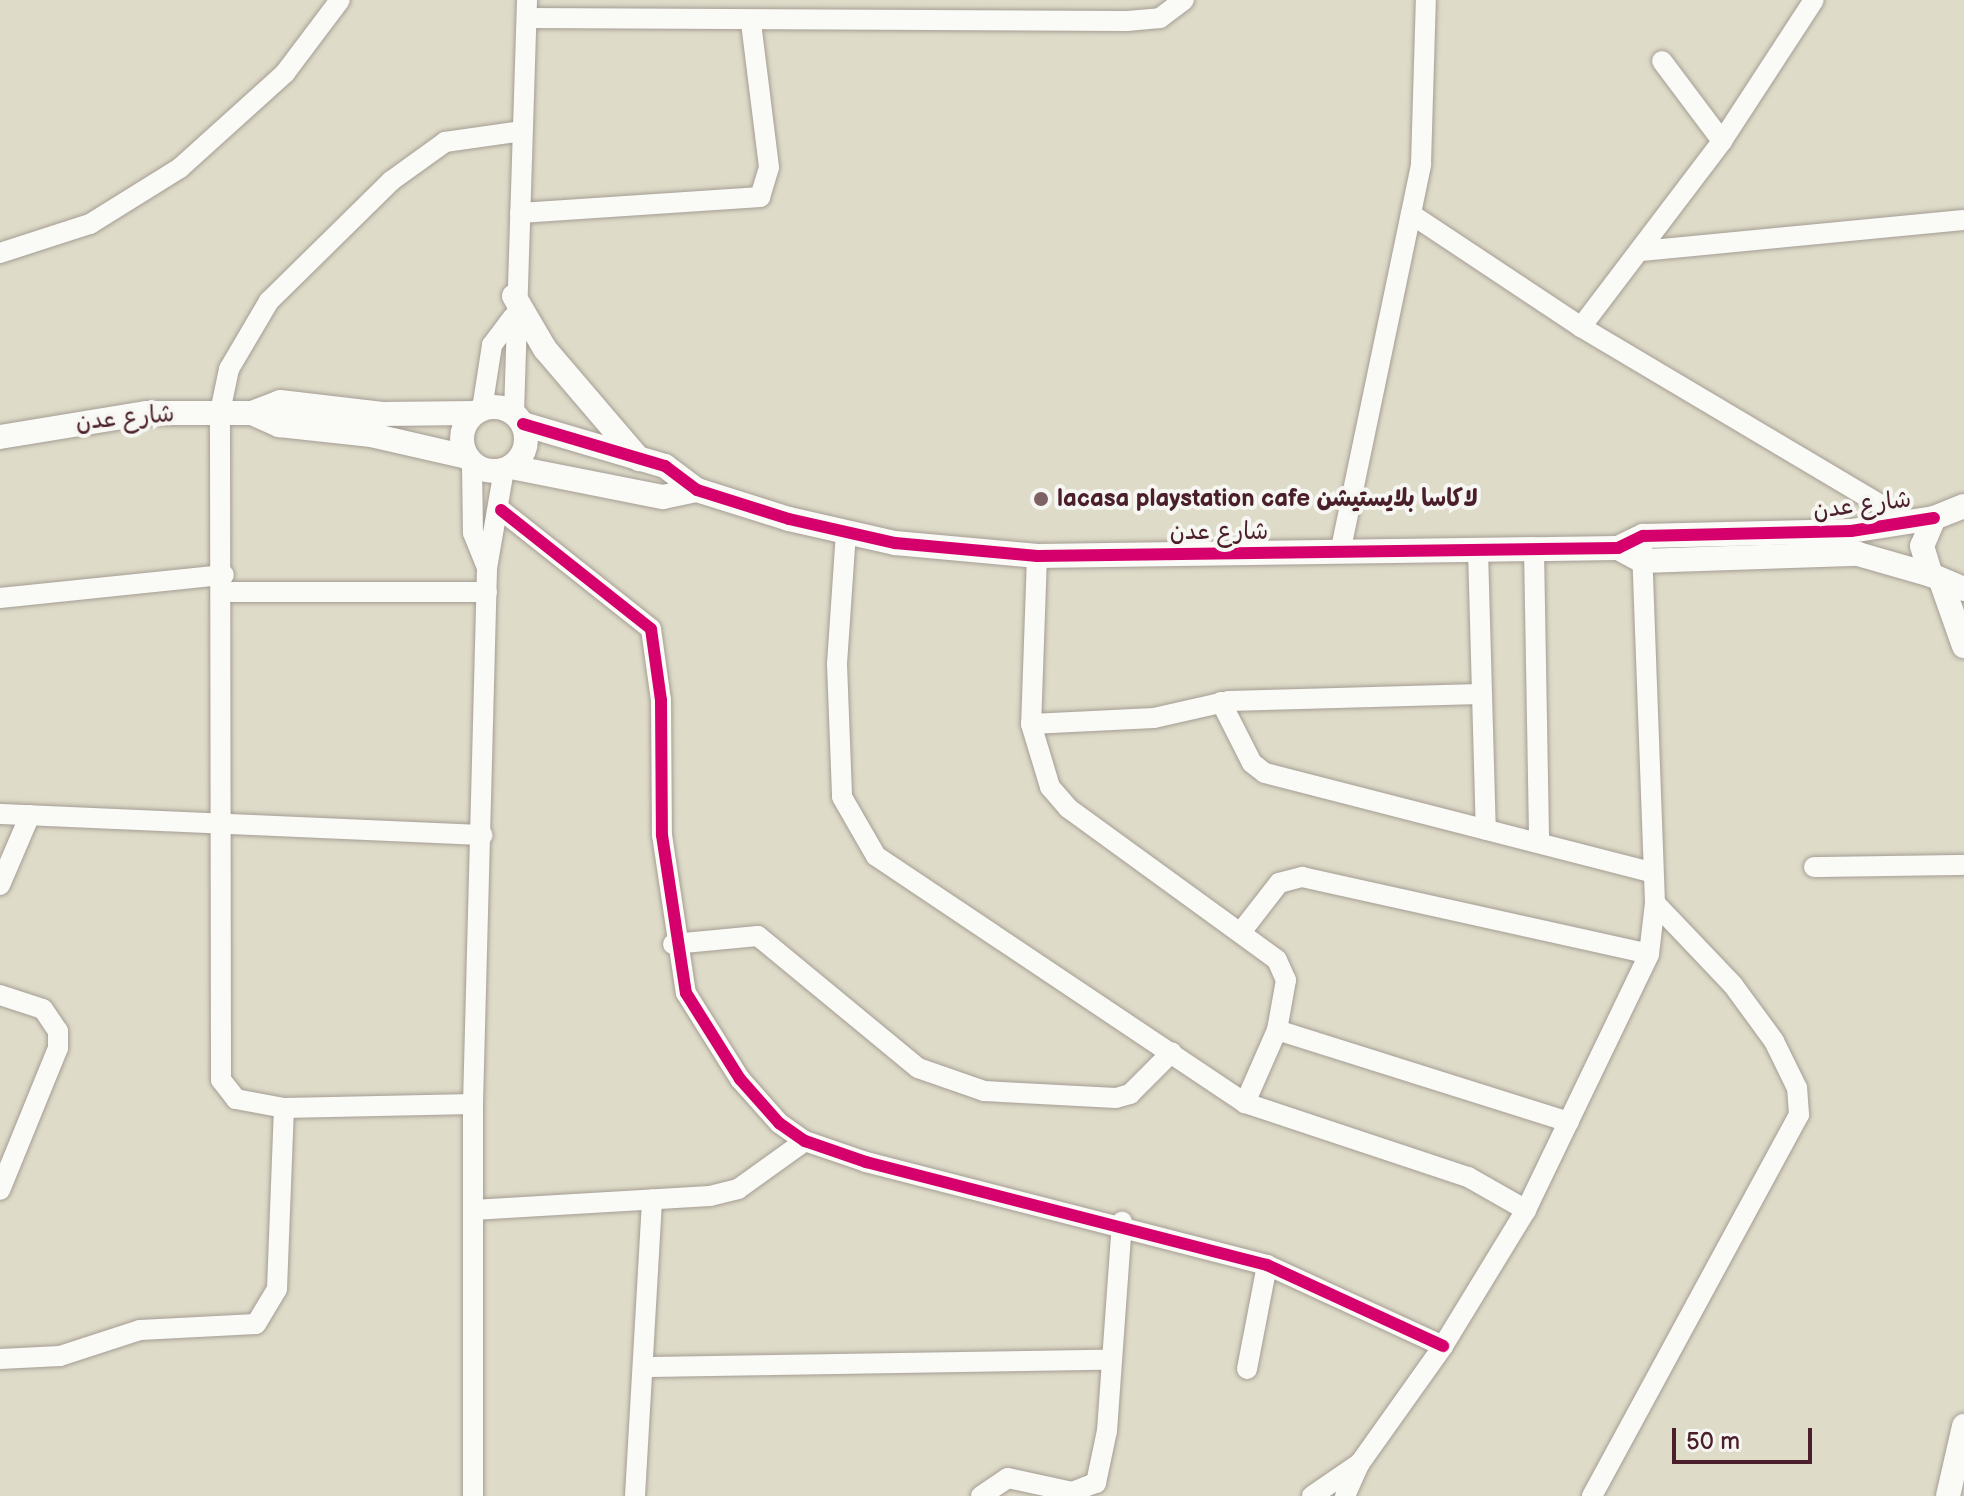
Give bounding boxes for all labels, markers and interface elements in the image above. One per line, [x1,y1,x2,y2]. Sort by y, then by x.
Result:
street label: شارع عدن [75,399,175,437]
place label: lacasa playstation cafe لاكاسا بلايستيشن [1057,485,1478,513]
street label: شارع عدن [1811,485,1913,525]
marker: lacasa playstation cafe لاكاسا بلايستيشن [1032,490,1050,508]
street label: شارع عدن [1170,518,1268,546]
scale bar [1676,1412,1816,1462]
text: 50 m [1686,1427,1740,1456]

